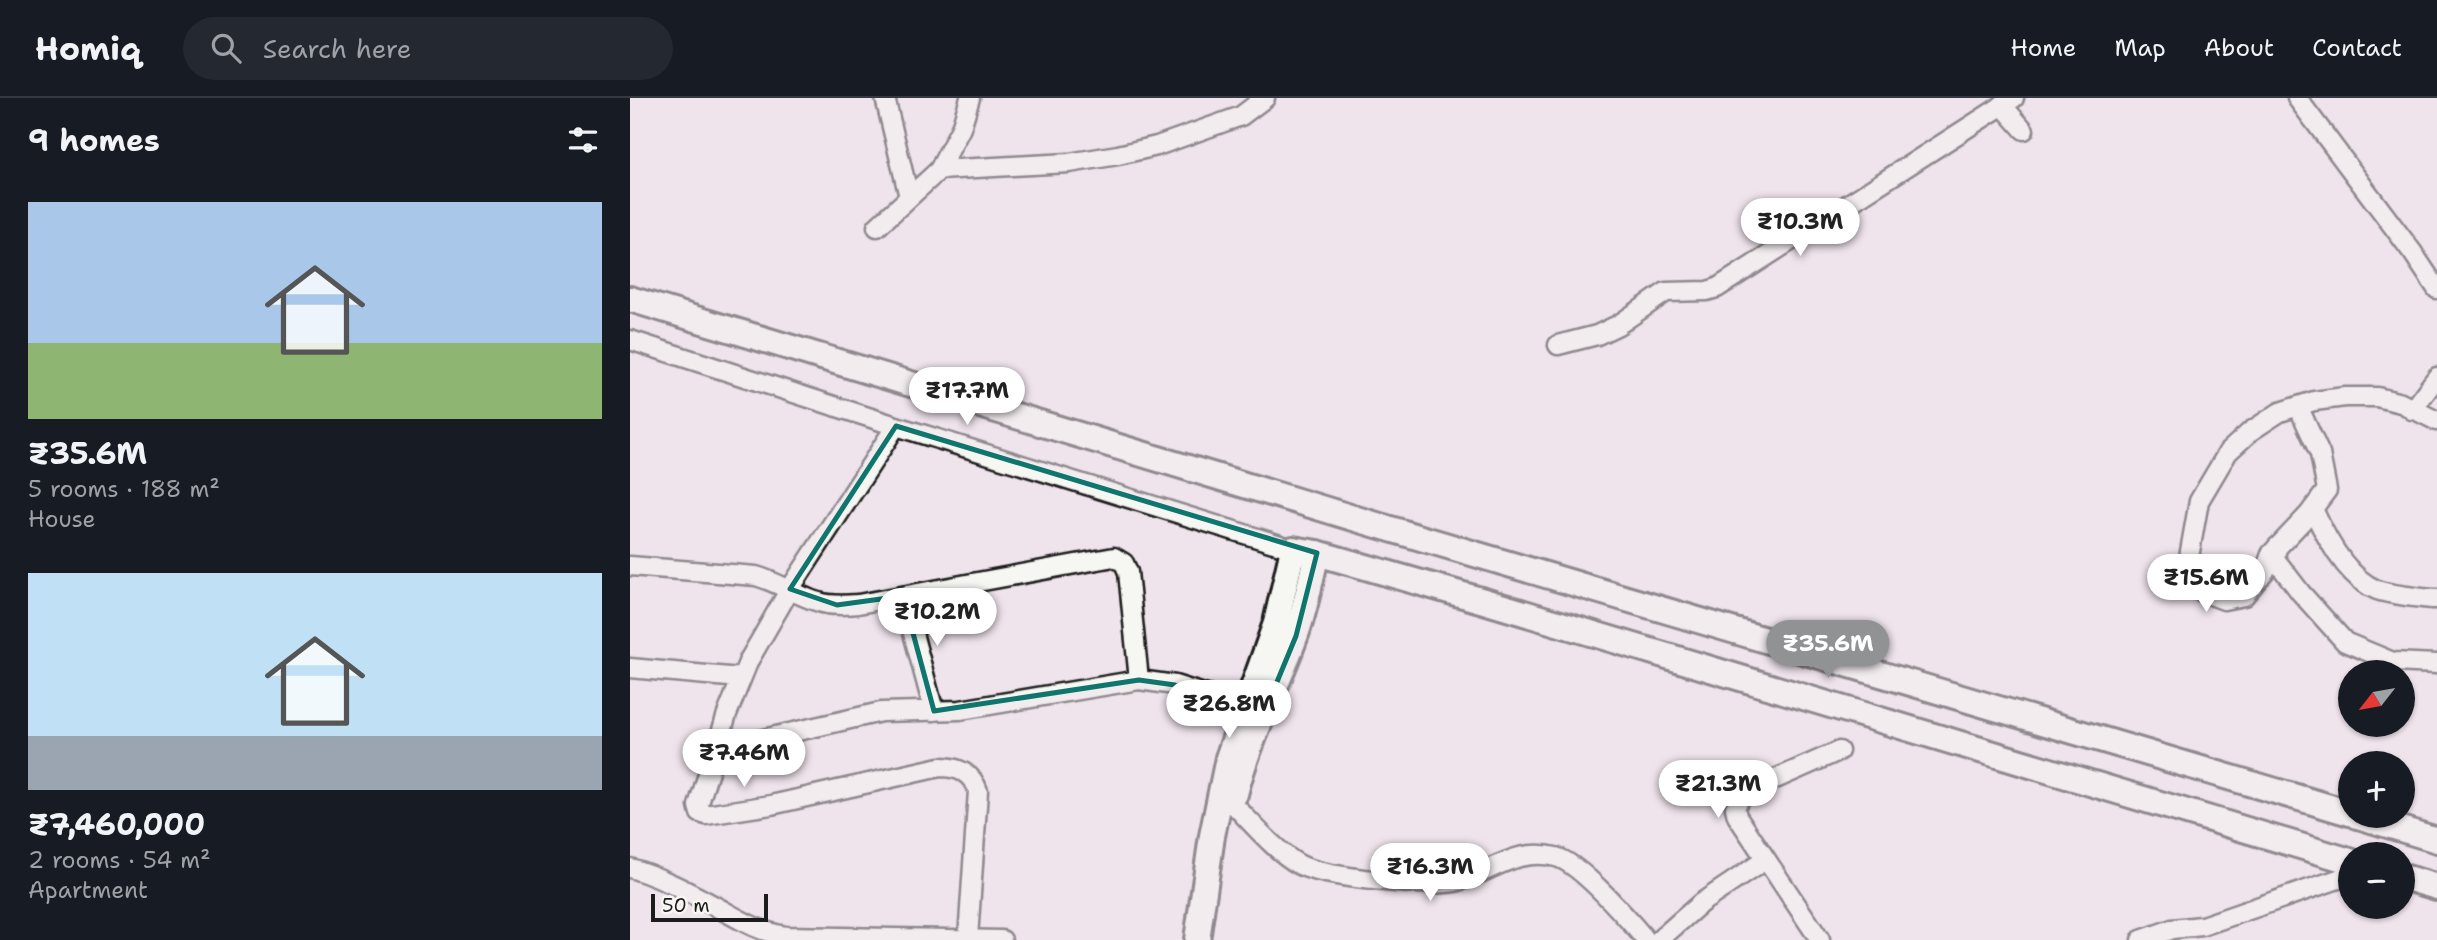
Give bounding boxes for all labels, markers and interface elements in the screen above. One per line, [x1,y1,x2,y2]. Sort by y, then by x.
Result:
search box [183,17,673,80]
text: Homiq [35,26,141,71]
icon: search [207,29,245,67]
text: Search here [263,31,411,66]
text: Home [2010,32,2076,64]
text: Map [2114,32,2166,64]
text: About [2204,32,2274,64]
text: Contact [2312,32,2402,64]
text: 9 homes [28,120,160,161]
icon: filters [564,121,602,159]
pin: ₹10.3M [1743,198,1857,258]
text: ₹10.3M [1757,206,1843,236]
icon: home [252,247,378,373]
pin: ₹17.7M [910,368,1024,427]
text: ₹17.7M [925,375,1009,405]
text: ₹35.6M [28,433,147,474]
text: 5 rooms · 188 m² [28,474,220,504]
text: House [28,504,96,534]
pin: ₹15.6M [2149,554,2263,614]
text: ₹15.6M [2163,562,2249,592]
pin: ₹10.2M [880,588,994,648]
text: ₹10.2M [894,596,980,626]
icon: home [252,618,378,744]
pin: ₹35.6M [1771,620,1885,680]
text: ₹35.6M [1782,628,1874,658]
north arrow [2338,660,2415,737]
map controls [2338,660,2415,919]
pin: ₹26.8M [1172,680,1286,740]
text: ₹26.8M [1182,688,1276,718]
pin: ₹7.46M [687,730,801,789]
text: ₹7.46M [698,737,790,767]
button: + [2338,751,2415,828]
pin: ₹21.3M [1661,760,1775,820]
text: ₹21.3M [1675,768,1761,798]
text: ₹7,460,000 [28,804,205,845]
button: − [2338,842,2415,919]
pin: ₹16.3M [1373,844,1487,903]
text: 2 rooms · 54 m² [28,845,211,875]
text: ₹16.3M [1386,851,1474,881]
text: Apartment [28,875,148,905]
scale bar [651,891,768,923]
text: 50 m [662,893,710,918]

